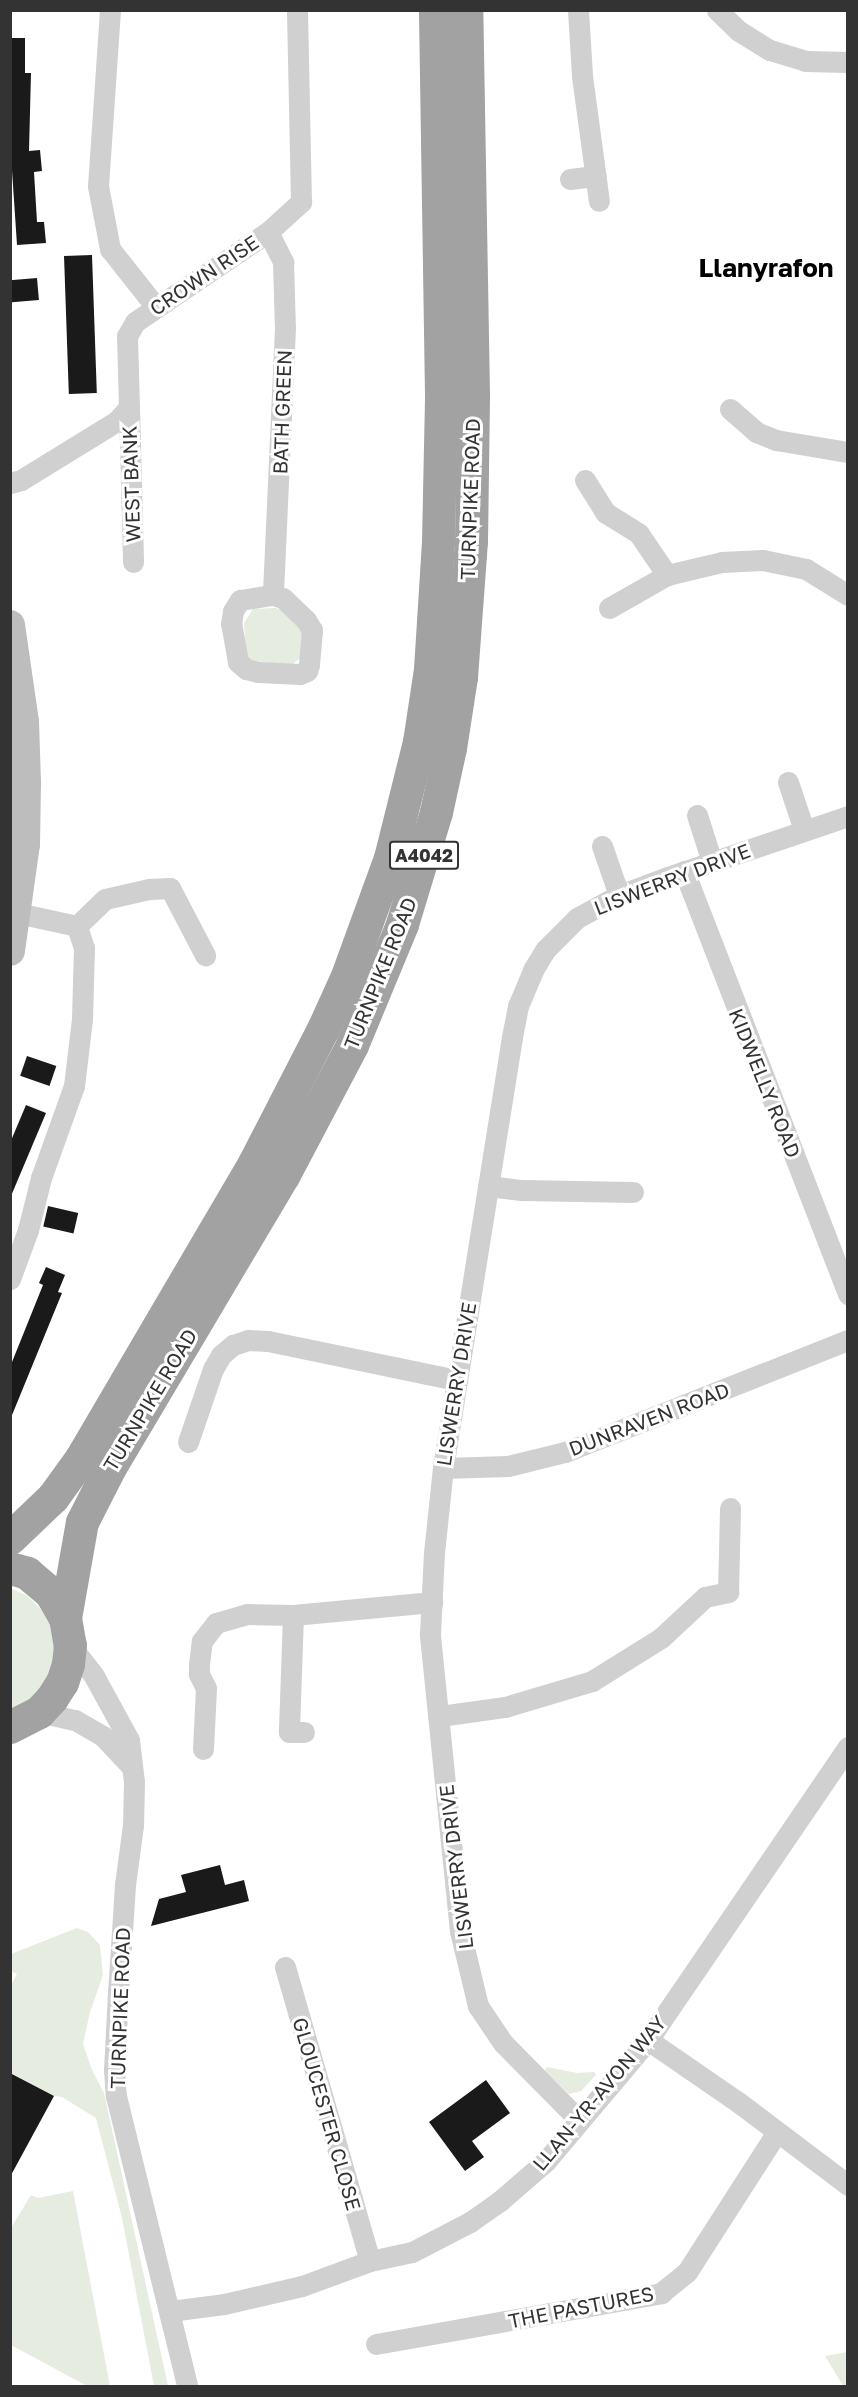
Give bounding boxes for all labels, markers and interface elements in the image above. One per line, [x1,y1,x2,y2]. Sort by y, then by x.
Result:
street label: CROWN RISE [145,230,263,320]
district label: Llanyrafon [698,252,834,284]
street label: BATH GREEN [268,349,296,475]
street label: TURNPIKE ROAD [455,418,485,580]
street label: WEST BANK [117,425,145,543]
street label: LISWERRY DRIVE [590,838,754,920]
road number: A4042 [388,840,460,870]
street label: TURNPIKE ROAD [339,894,421,1052]
street label: KIDWELLY ROAD [724,1005,806,1161]
street label: LISWERRY DRIVE [431,1300,481,1468]
street label: TURNPIKE ROAD [98,1325,202,1475]
street label: DUNRAVEN ROAD [565,1377,733,1461]
street label: LISWERRY DRIVE [434,1783,478,1951]
street label: TURNPIKE ROAD [105,1927,135,2089]
street label: LLAN-YR-AVON WAY [527,2011,671,2175]
street label: GLOUCESTER CLOSE [288,2015,366,2213]
street label: THE PASTURES [506,2281,656,2333]

